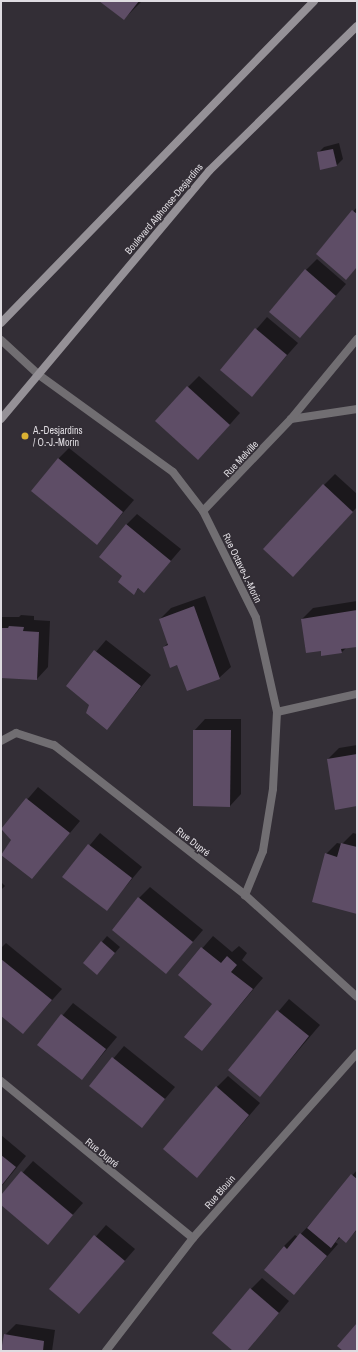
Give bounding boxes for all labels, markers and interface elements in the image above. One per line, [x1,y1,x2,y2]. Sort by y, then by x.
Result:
street label: Boulevard Alphonse-Desjardins [122,161,206,257]
place label: A.-Desjardins / O.-J.-Morin [33,424,83,448]
marker: A.-Desjardins / O.-J.-Morin [20,431,30,441]
street label: Rue Melville [221,438,261,480]
street label: Rue Octave-J.-Morin [220,531,264,605]
street label: Rue Dupré [174,825,212,859]
street label: Rue Dupré [83,1136,121,1170]
street label: Rue Blouin [202,1173,238,1211]

